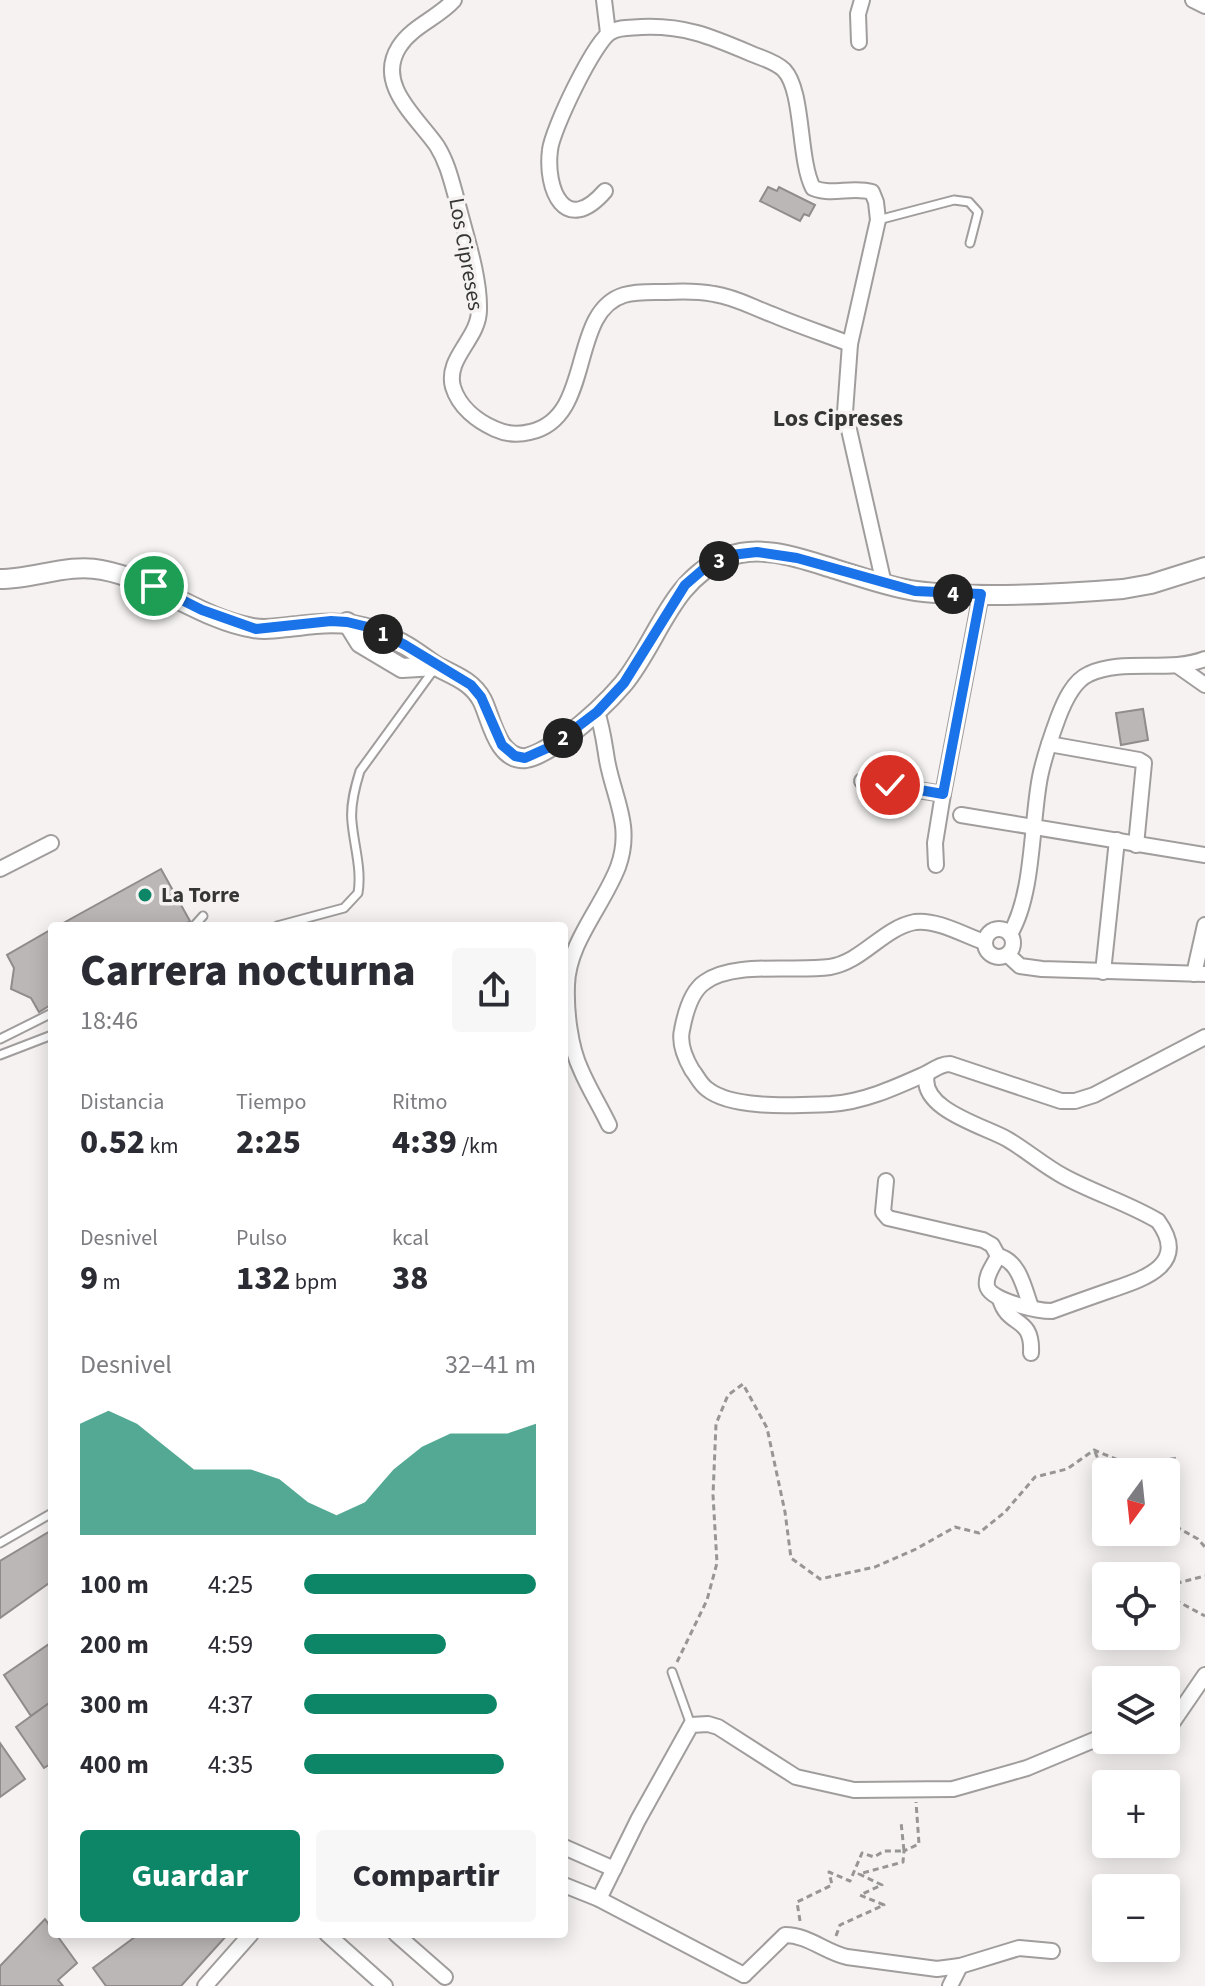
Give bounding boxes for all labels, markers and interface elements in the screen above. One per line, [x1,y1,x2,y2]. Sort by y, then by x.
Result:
street label: Los Cipreses [440,195,492,313]
district label: Los Cipreses [773,401,903,436]
pin: 3 [699,541,739,581]
text: 3 [713,545,725,577]
pin [120,552,188,620]
icon: arrive [132,564,176,608]
pin: 4 [933,574,973,614]
text: 4 [947,578,959,610]
pin: 1 [363,614,403,654]
text: 1 [377,618,389,650]
pin: 2 [543,718,583,758]
text: 2 [557,722,569,754]
pin [856,751,924,819]
icon: check [868,763,912,807]
place label: La Torre [161,879,240,911]
marker: La Torre [136,886,154,904]
text: Carrera nocturna [80,940,416,1003]
button: share [452,948,536,1032]
text: 18:46 [80,1002,138,1039]
text: Distancia [80,1086,164,1118]
text: Tiempo [236,1086,307,1118]
text: Ritmo [392,1086,448,1118]
text: 0.52 [80,1118,145,1167]
text: 2:25 [236,1118,301,1167]
text: 4:39 [392,1118,457,1167]
text: km [145,1130,179,1162]
text: /km [457,1130,498,1162]
text: Desnivel [80,1222,158,1254]
text: Pulso [236,1222,287,1254]
text: kcal [392,1222,429,1254]
text: 9 [80,1254,98,1303]
text: 132 [236,1254,290,1303]
text: 38 [392,1254,428,1303]
text: m [98,1266,121,1298]
text: bpm [290,1266,337,1298]
text: Desnivel [80,1346,172,1383]
text: 32–41 m [445,1346,536,1383]
north arrow [1092,1458,1180,1546]
map controls [1092,1458,1180,1962]
button: locate [1092,1562,1180,1650]
text: 100 m [80,1566,149,1603]
text: 4:25 [208,1566,253,1603]
text: 200 m [80,1626,149,1663]
text: 4:59 [208,1626,253,1663]
button: layers [1092,1666,1180,1754]
text: 300 m [80,1686,149,1723]
text: 4:37 [208,1686,253,1723]
text: 400 m [80,1746,149,1783]
text: 4:35 [208,1746,253,1783]
button: + [1092,1770,1180,1858]
button: Guardar [80,1830,300,1922]
button: Compartir [316,1830,536,1922]
button: − [1092,1874,1180,1962]

